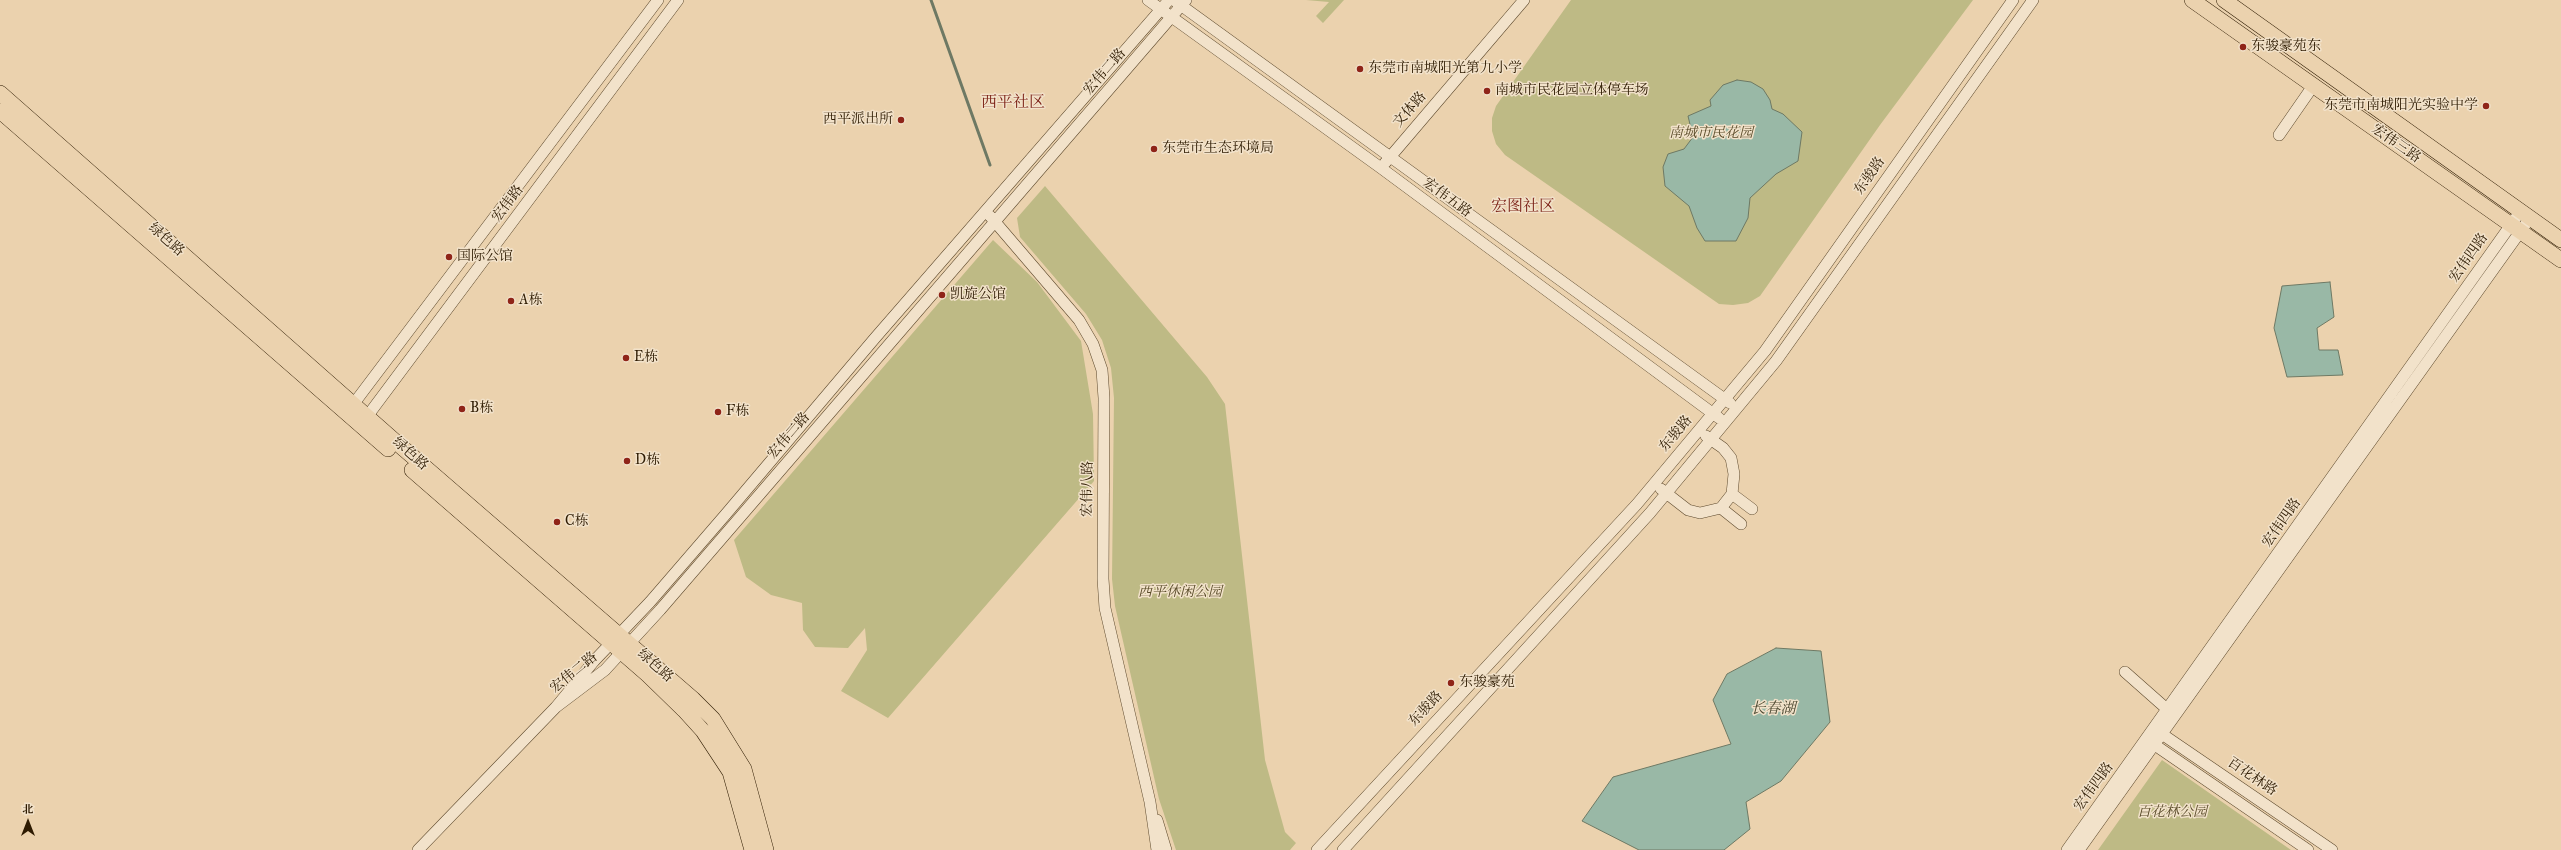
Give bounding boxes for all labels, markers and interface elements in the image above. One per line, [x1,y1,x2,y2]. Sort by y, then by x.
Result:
place label: 东骏豪苑东 [2251,39,2321,55]
marker: 东骏豪苑东 [2238,42,2248,52]
street label: 宏伟二路 [1080,45,1130,99]
place label: 东莞市南城阳光第九小学 [1368,61,1522,77]
marker: 东莞市南城阳光第九小学 [1355,64,1365,74]
place label: 南城市民花园立体停车场 [1495,83,1649,99]
marker: 南城市民花园立体停车场 [1482,86,1492,96]
street label: 文体路 [1390,89,1430,131]
district label: 西平社区 [981,93,1045,113]
place label: 东莞市南城阳光实验中学 [2324,98,2478,114]
marker: 东莞市南城阳光实验中学 [2481,101,2491,111]
place label: 西平派出所 [823,112,893,128]
marker: 西平派出所 [896,115,906,125]
street label: 宏伟三路 [2368,121,2424,167]
park label: 南城市民花园 [1669,126,1753,142]
place label: 东莞市生态环境局 [1162,141,1274,157]
marker: 东莞市生态环境局 [1149,144,1159,154]
street label: 东骏路 [1851,154,1889,198]
street label: 宏伟五路 [1419,175,1475,221]
street label: 宏伟路 [489,182,527,226]
district label: 宏图社区 [1491,197,1555,217]
street label: 绿色路 [145,220,187,260]
street label: 宏伟四路 [2446,230,2492,286]
place label: 国际公馆 [457,249,513,265]
marker: 国际公馆 [444,252,454,262]
place label: 凯旋公馆 [950,287,1006,303]
marker: 凯旋公馆 [937,290,947,300]
place label: A栋 [519,293,542,309]
marker: A栋 [506,296,516,306]
place label: E栋 [634,350,658,366]
marker: E栋 [621,353,631,363]
place label: B栋 [470,401,493,417]
marker: B栋 [457,404,467,414]
place label: F栋 [726,404,749,420]
marker: F栋 [713,407,723,417]
street label: 宏伟二路 [764,409,814,463]
street label: 东骏路 [1656,413,1696,455]
street label: 绿色路 [389,434,431,474]
place label: D栋 [635,453,660,469]
marker: D栋 [622,456,632,466]
street label: 宏伟八路 [1079,461,1097,517]
street label: 宏伟四路 [2259,495,2305,551]
place label: C栋 [565,514,589,530]
marker: C栋 [552,517,562,527]
park label: 西平休闲公园 [1138,585,1222,601]
street label: 绿色路 [634,646,676,686]
street label: 宏伟二路 [547,649,601,697]
place label: 东骏豪苑 [1459,675,1515,691]
marker: 东骏豪苑 [1446,678,1456,688]
street label: 东骏路 [1406,688,1446,730]
water label: 长春湖 [1751,700,1795,718]
street label: 百花林路 [2224,754,2280,800]
street label: 宏伟四路 [2071,759,2117,815]
north arrow [8,802,48,842]
text: 北 [23,803,34,816]
park label: 百花林公园 [2137,805,2207,821]

